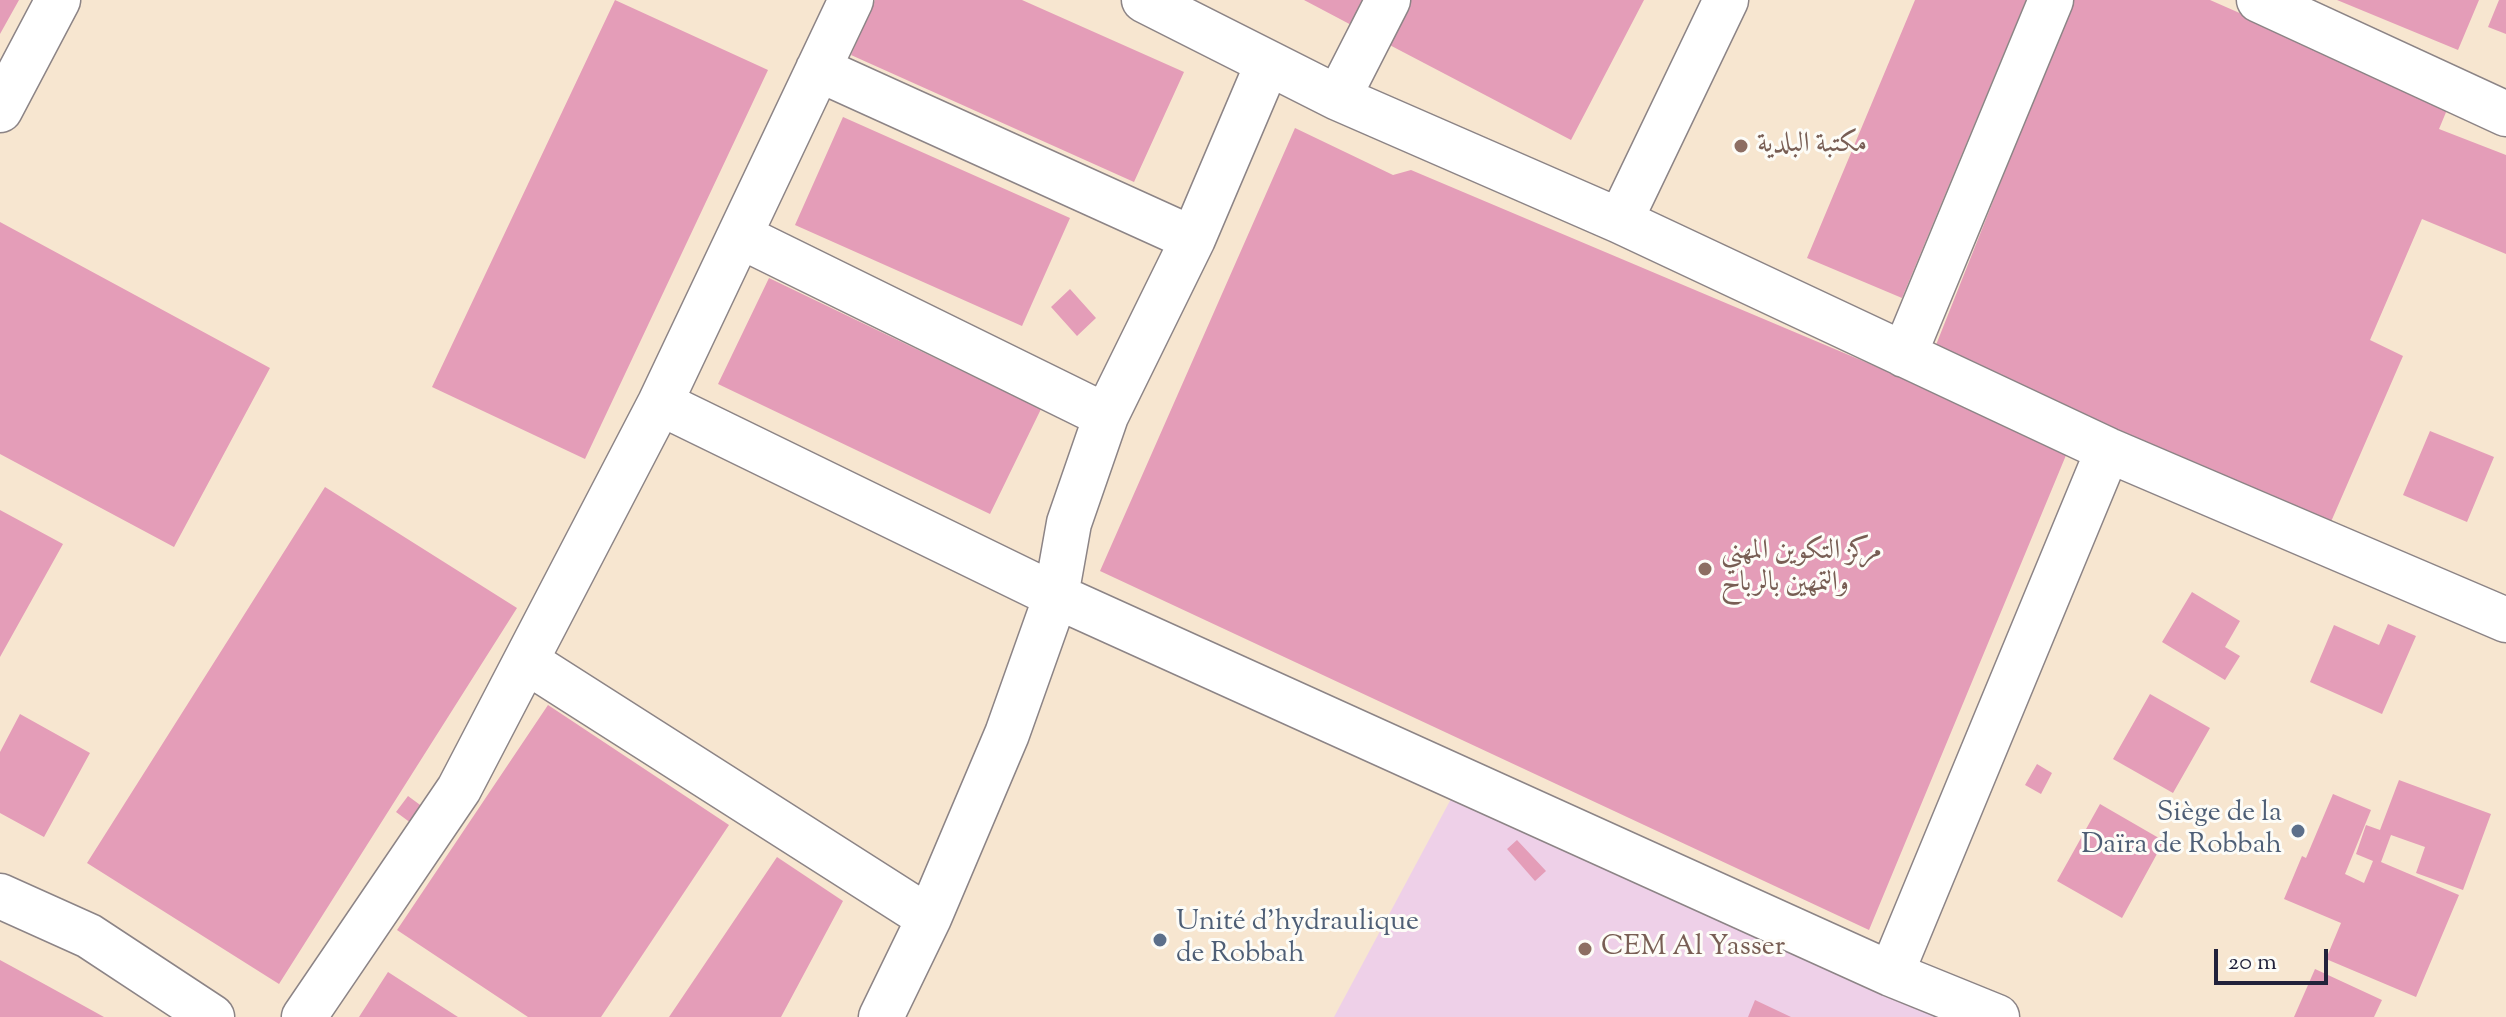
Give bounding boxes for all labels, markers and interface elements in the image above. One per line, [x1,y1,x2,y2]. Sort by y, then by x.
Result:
place label: مكتبة البلدية [1757,129,1867,163]
marker: مكتبة البلدية [1732,137,1750,155]
place label: مركز التكوين المهني والتمهين بالرباح [1721,536,1882,602]
marker: مركز التكوين المهني والتمهين بالرباح [1696,560,1714,578]
place label: Siège de la Daïra de Robbah [2081,798,2282,864]
marker: Siège de la Daïra de Robbah [2289,822,2307,840]
place label: Unité d'hydraulique de Robbah [1176,907,1419,973]
marker: Unité d'hydraulique de Robbah [1151,931,1169,949]
place label: CEM Al Yasser [1601,932,1785,966]
scale bar [2218,933,2332,983]
marker: CEM Al Yasser [1576,940,1594,958]
text: 20 m [2228,946,2277,980]

